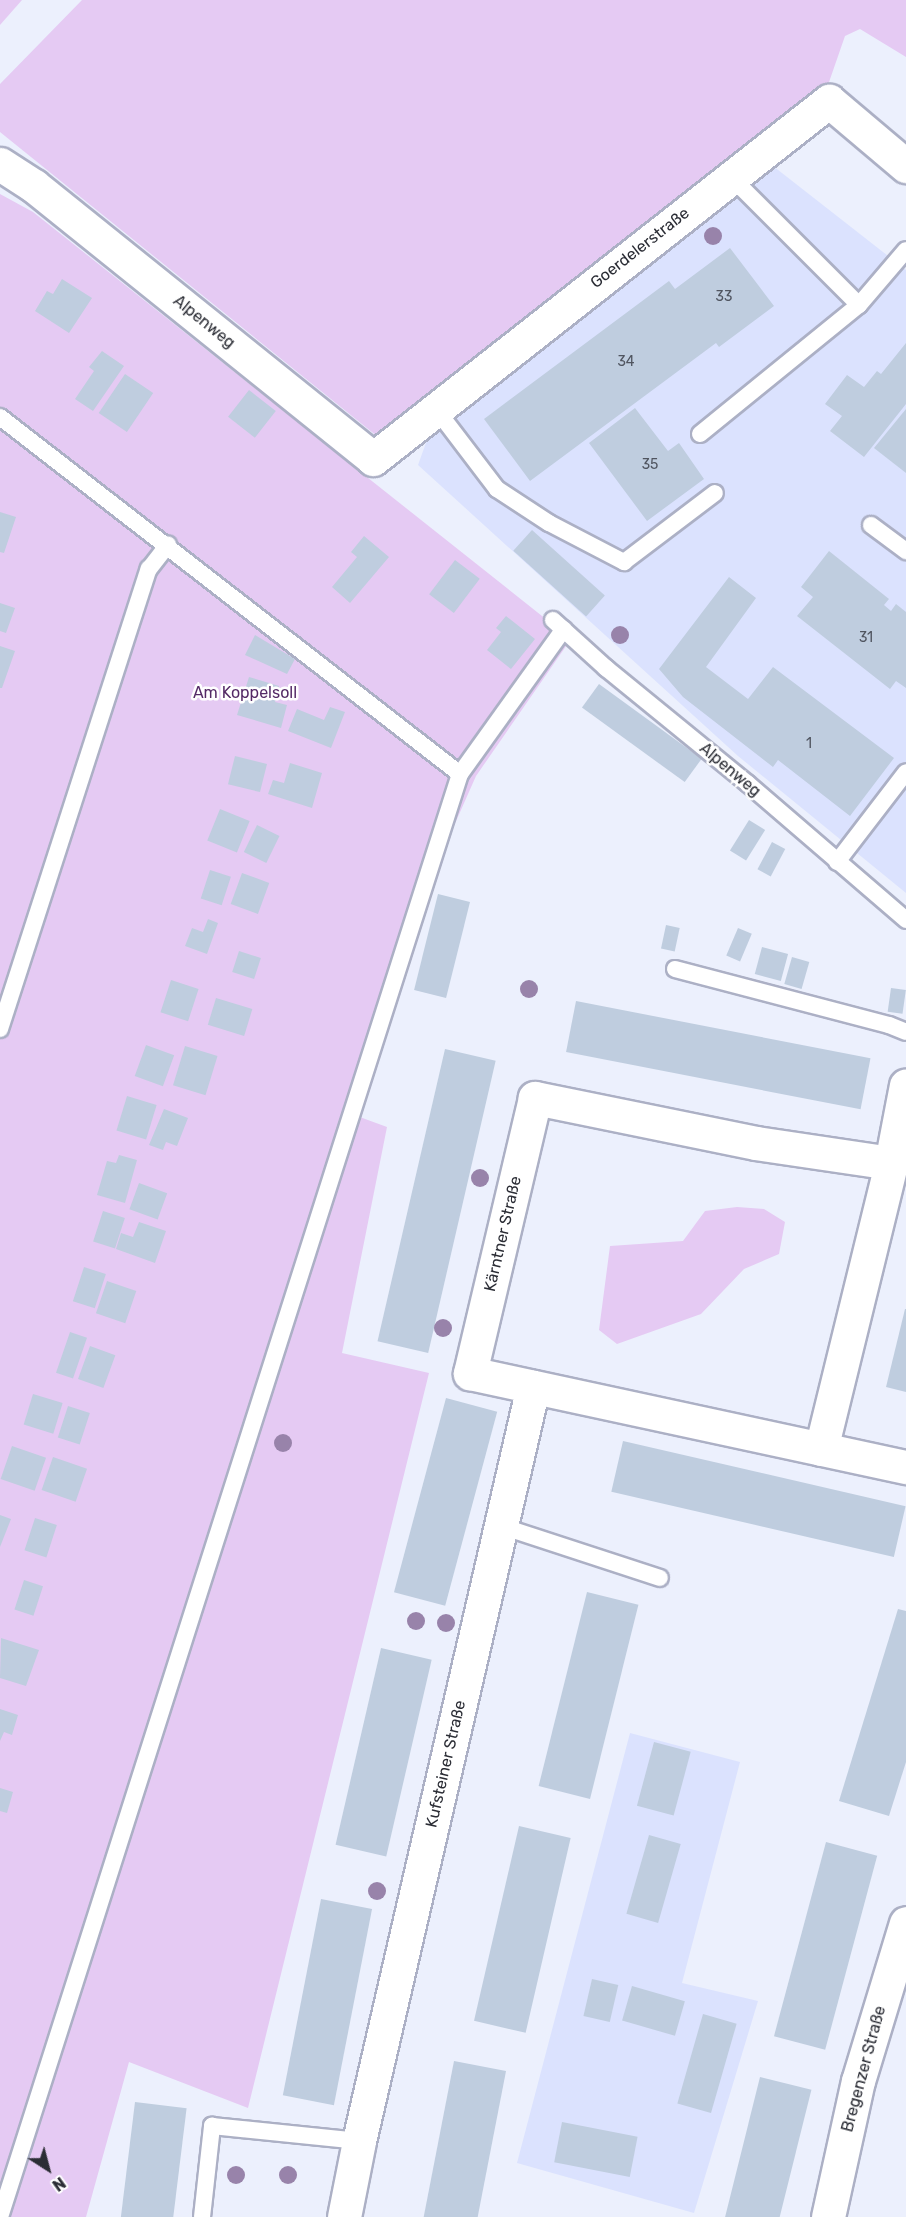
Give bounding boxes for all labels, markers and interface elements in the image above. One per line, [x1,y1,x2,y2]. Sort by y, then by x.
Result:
street label: Goerdelerstraße [587,204,693,292]
house number: 33 [716,289,732,305]
street label: Alpenweg [169,291,239,353]
house number: 34 [617,354,635,370]
house number: 35 [642,457,658,473]
house number: 31 [859,630,873,646]
park label: Am Koppelsoll [193,683,297,703]
house number: 1 [806,736,812,752]
street label: Alpenweg [696,739,764,801]
street label: Kärntner Straße [480,1174,526,1294]
street label: Kufsteiner Straße [422,1698,470,1830]
street label: Bregenzer Straße [838,2004,890,2134]
north arrow [18,2139,78,2199]
text: N [49,2173,69,2195]

